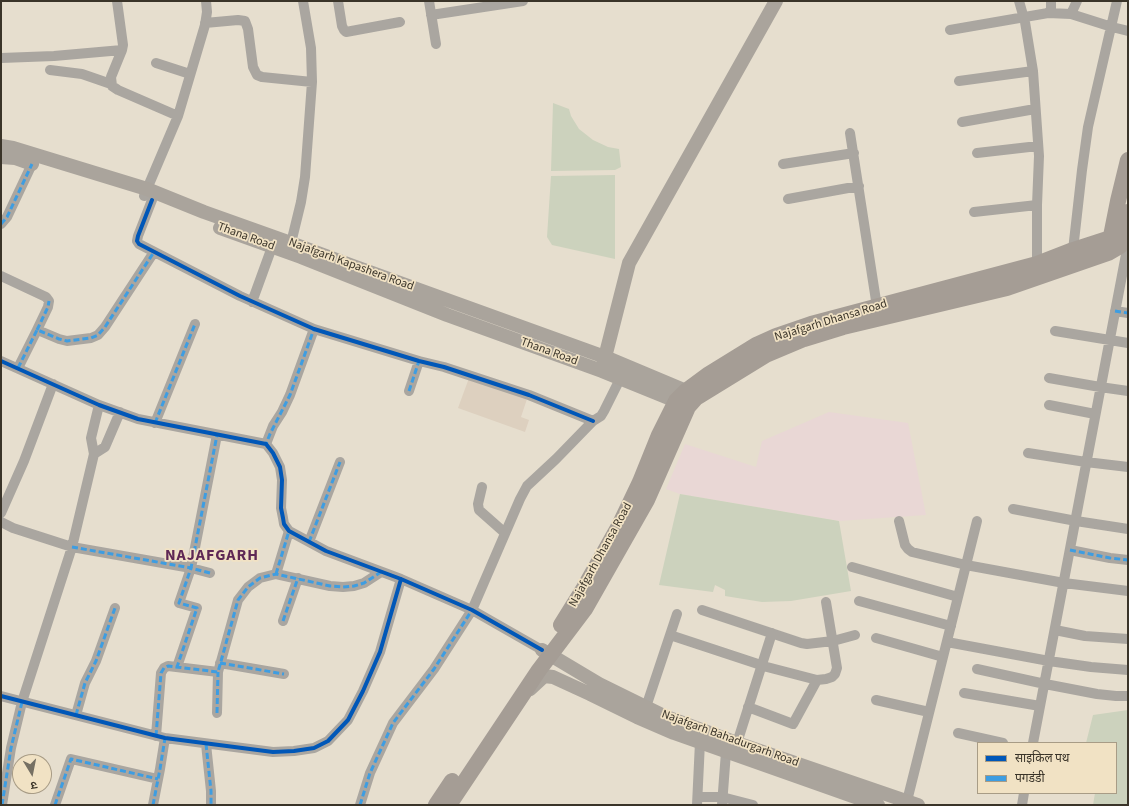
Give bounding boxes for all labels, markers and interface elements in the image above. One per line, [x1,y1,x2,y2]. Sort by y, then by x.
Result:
street label: Thana Road [215,220,277,254]
street label: Najafgarh Kapashera Road [286,236,416,294]
street label: Najafgarh Dhansa Road [773,297,889,345]
street label: Thana Road [518,335,580,369]
street label: Najafgarh Dhansa Road [566,500,636,610]
district label: NAJAFGARH [165,546,259,566]
street label: Najafgarh Bahadurgarh Road [659,707,801,771]
legend [977,742,1117,794]
text: साइकिल पथ [1015,750,1069,767]
north arrow [12,754,52,794]
text: पगडंडी [1015,770,1045,787]
text: उ [30,777,38,793]

